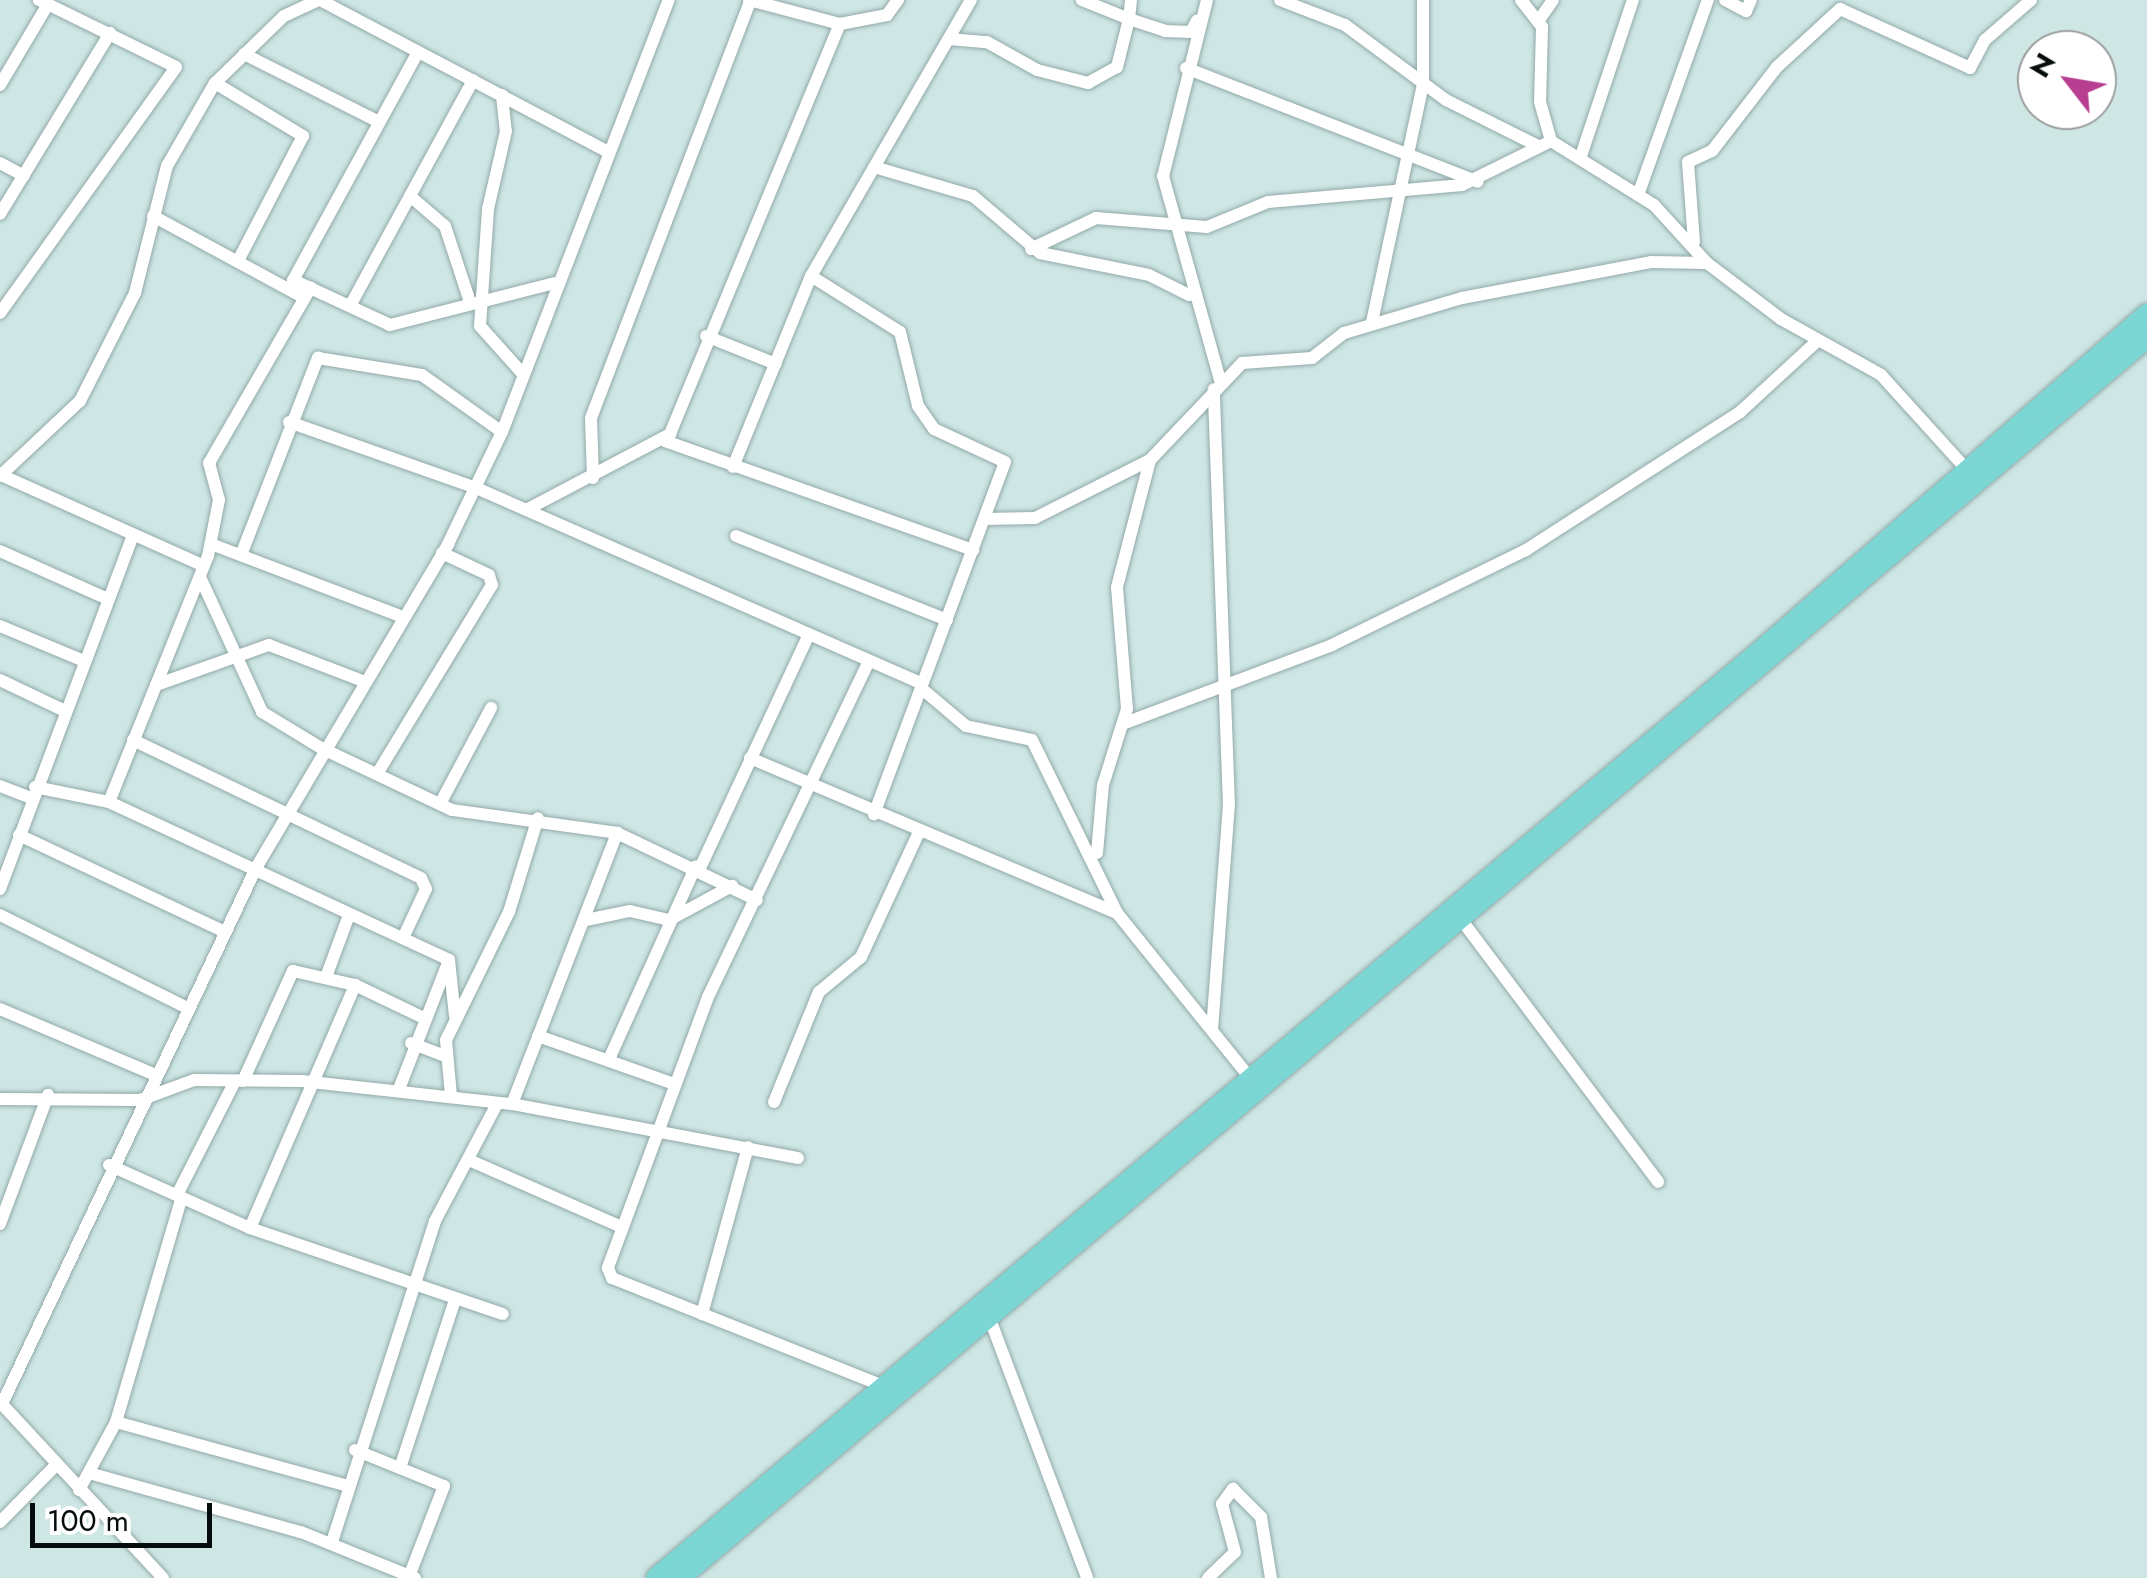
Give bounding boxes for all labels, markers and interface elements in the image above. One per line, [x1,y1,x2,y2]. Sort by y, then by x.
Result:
north arrow [2017,30,2117,130]
text: N [2019,45,2066,85]
scale bar [35,1483,218,1545]
text: 100 m [47,1499,129,1542]

